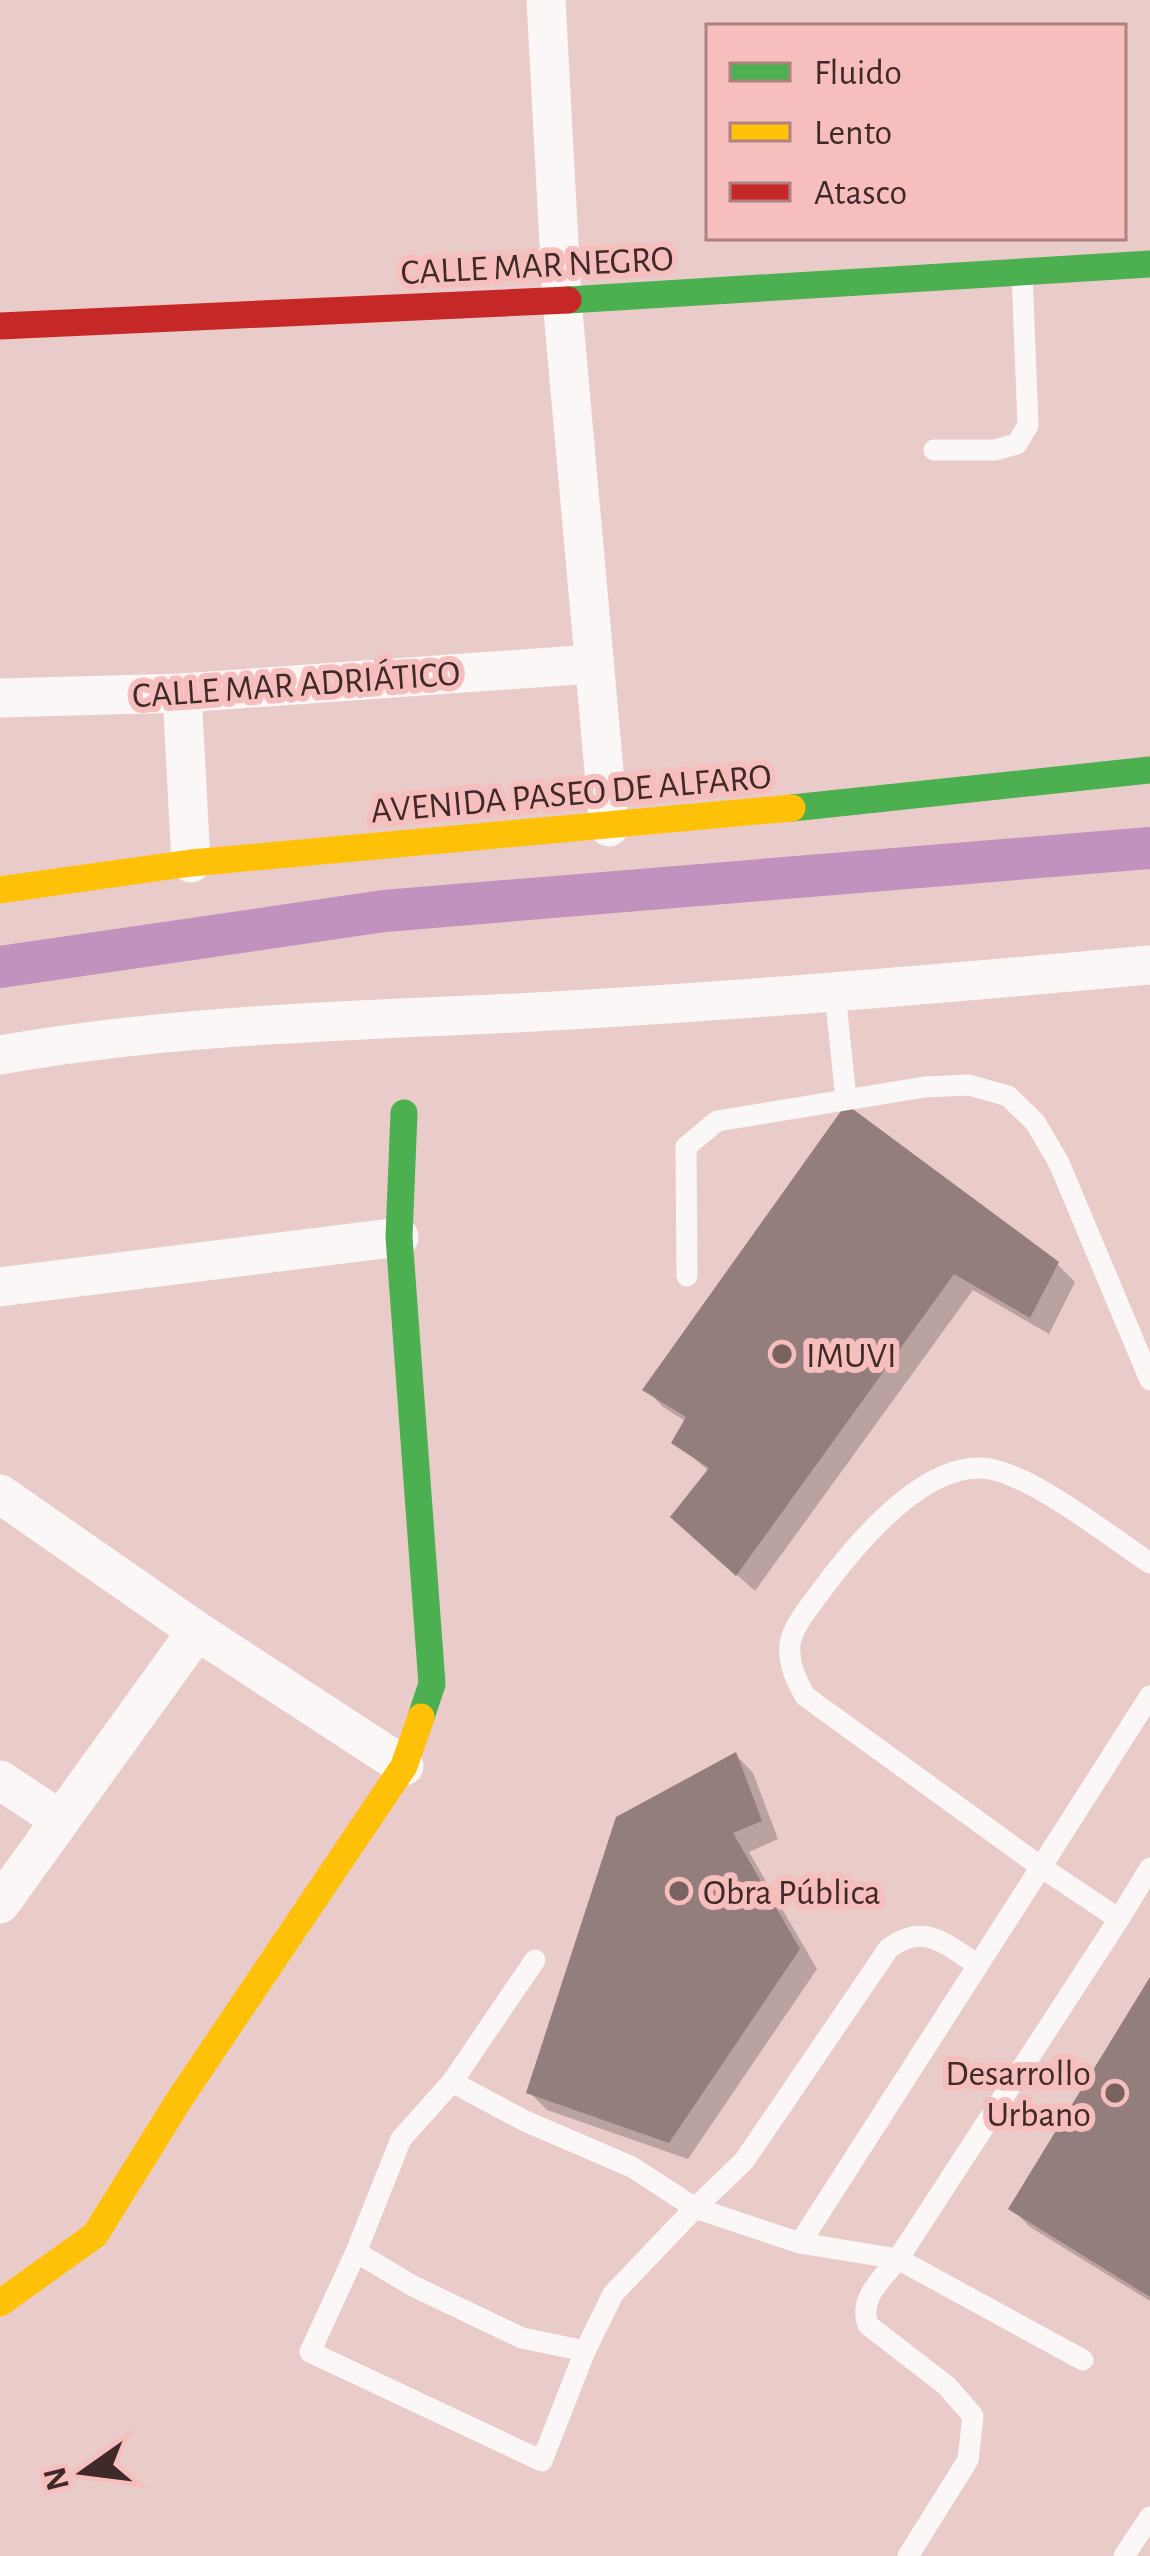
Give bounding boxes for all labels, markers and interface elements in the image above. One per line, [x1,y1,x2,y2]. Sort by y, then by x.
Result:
legend [706,24,1126,240]
text: Fluido [814,55,902,91]
text: Lento [814,115,892,151]
text: Atasco [814,175,907,211]
street label: CALLE MAR NEGRO [400,241,675,291]
street label: CALLE MAR ADRIÁTICO [131,653,461,714]
street label: AVENIDA PASEO DE ALFARO [369,759,773,829]
place label: IMUVI [806,1338,897,1374]
marker: IMUVI [769,1341,795,1367]
place label: Obra Pública [703,1875,881,1911]
marker: Obra Pública [666,1878,692,1904]
place label: Desarrollo Urbano [945,2056,1091,2133]
marker: Desarrollo Urbano [1102,2080,1128,2106]
north arrow [24,2412,144,2532]
text: N [39,2464,76,2494]

